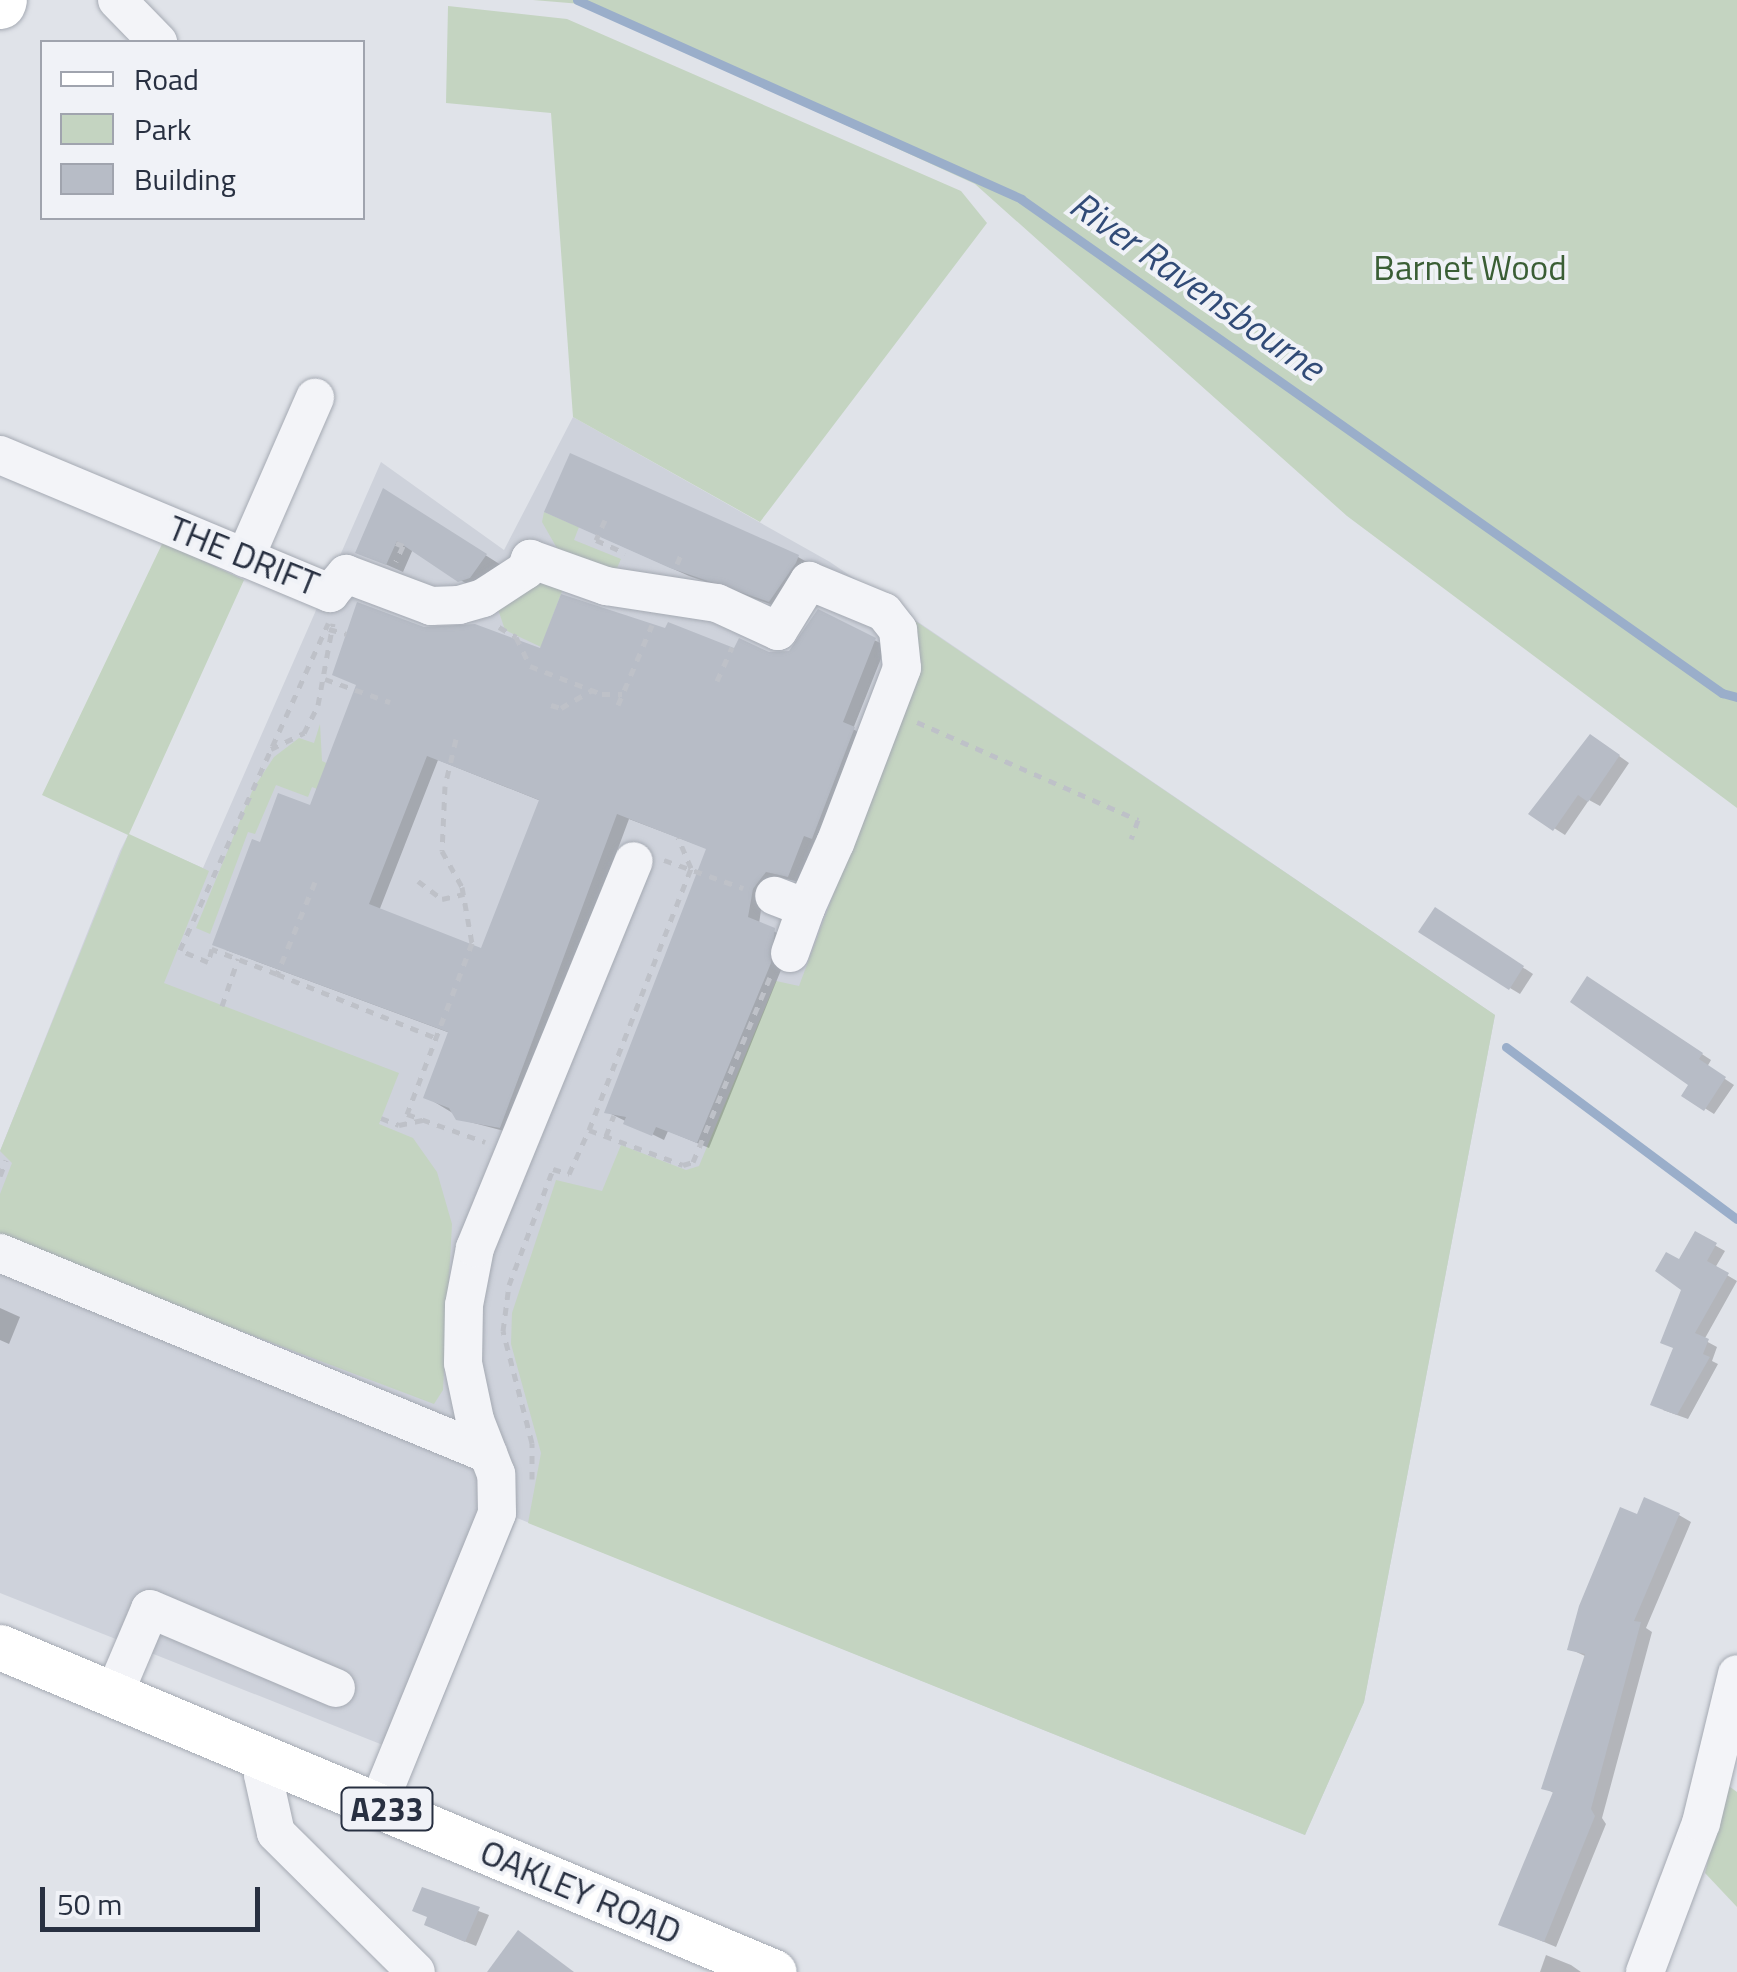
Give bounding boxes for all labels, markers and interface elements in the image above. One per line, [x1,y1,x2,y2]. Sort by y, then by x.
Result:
legend [40,40,365,220]
text: Road [134,56,199,102]
text: Park [134,106,191,152]
text: Building [134,156,236,202]
water label: River Ravensbourne [1062,182,1332,390]
park label: Barnet Wood [1373,246,1567,288]
street label: THE DRIFT [163,506,325,604]
road number: A233 [340,1782,434,1836]
street label: OAKLEY ROAD [474,1830,688,1952]
scale bar [45,1867,265,1929]
text: 50 m [57,1881,122,1927]

